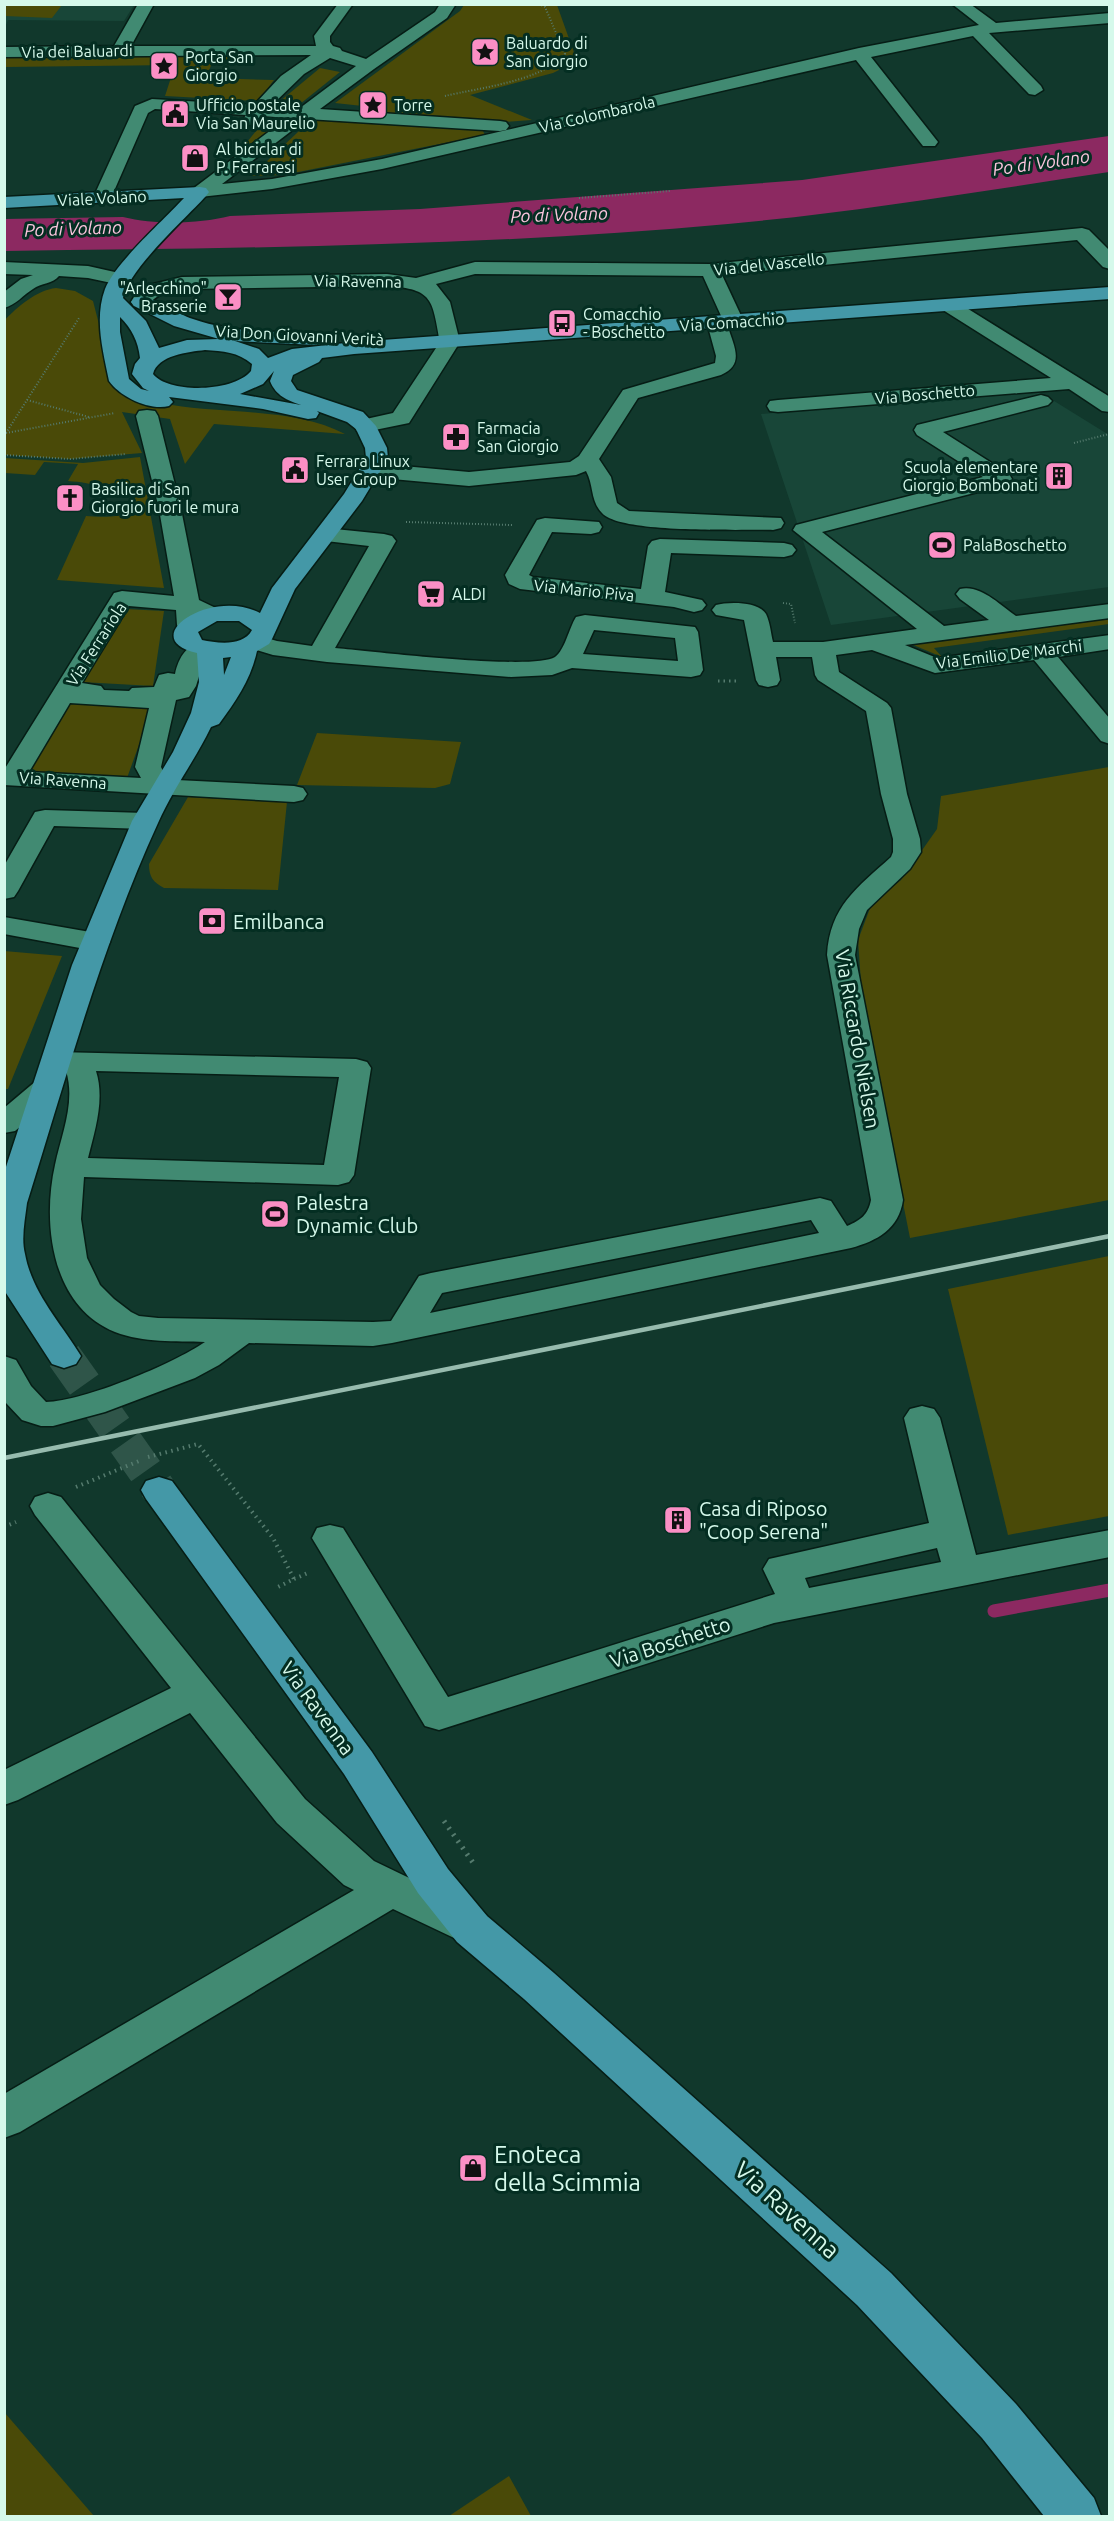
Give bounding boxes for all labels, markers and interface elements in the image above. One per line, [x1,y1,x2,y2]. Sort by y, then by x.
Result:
place label: Baluardo di San Giorgio [506,34,588,70]
place icon: Baluardo di San Giorgio [469,36,501,68]
street label: Via dei Baluardi [21,41,133,61]
place label: Porta San Giorgio [185,48,254,84]
place icon: Porta San Giorgio [148,50,180,82]
place icon: Torre [357,89,389,121]
street label: Via Colombarola [537,92,657,136]
place label: Ufficio postale Via San Maurelio [196,96,315,132]
place label: Torre [394,96,432,114]
public building icon: Ufficio postale Via San Maurelio [159,98,191,130]
place label: Al biciclar di P. Ferraresi [216,140,302,176]
shop icon: Al biciclar di P. Ferraresi [179,142,211,174]
water label: Po di Volano [991,145,1091,179]
street label: Viale Volano [57,187,147,209]
water label: Po di Volano [510,202,608,226]
water label: Po di Volano [24,216,122,240]
street label: Via del Vascello [713,249,825,279]
street label: Via Ravenna [314,271,402,291]
place label: "Arlecchino" Brasserie [120,279,207,315]
bar icon: "Arlecchino" Brasserie [212,281,244,313]
place label: Comacchio - Boschetto [583,305,665,341]
bus stop icon: Comacchio - Boschetto [546,307,578,339]
street label: Via Comacchio [679,309,785,335]
street label: Via Don Giovanni Verità [215,322,385,348]
street label: Via Boschetto [874,381,976,407]
place label: Farmacia San Giorgio [477,419,559,455]
pharmacy icon: Farmacia San Giorgio [440,421,472,453]
place label: Ferrara Linux User Group [316,452,410,488]
public building icon: Ferrara Linux User Group [279,454,311,486]
place label: Scuola elementare Giorgio Bombonati [902,458,1038,494]
building icon: Scuola elementare Giorgio Bombonati [1043,460,1075,492]
place label: Basilica di San Giorgio fuori le mura [91,480,239,516]
church icon: Basilica di San Giorgio fuori le mura [54,482,86,514]
sports icon: PalaBoschetto [926,529,958,561]
place label: PalaBoschetto [963,536,1067,554]
street label: Via Mario Piva [533,576,635,604]
supermarket icon: ALDI [415,578,447,610]
place label: ALDI [452,585,486,603]
street label: Via Ferrariola [62,599,130,689]
street label: Via Emilio De Marchi [935,636,1083,672]
street label: Via Ravenna [19,768,107,792]
bank icon: Emilbanca [196,905,228,937]
place label: Emilbanca [233,910,325,933]
street label: Via Riccardo Nielsen [831,948,885,1130]
place label: Palestra Dynamic Club [296,1191,418,1237]
sports icon: Palestra Dynamic Club [259,1198,291,1230]
place label: Casa di Riposo "Coop Serena" [699,1497,828,1543]
building icon: Casa di Riposo "Coop Serena" [662,1504,694,1536]
street label: Via Boschetto [607,1612,733,1672]
street label: Via Ravenna [276,1657,360,1759]
place label: Enoteca della Scimmia [494,2141,641,2196]
shop icon: Enoteca della Scimmia [457,2152,489,2184]
street label: Via Ravenna [729,2156,845,2264]

